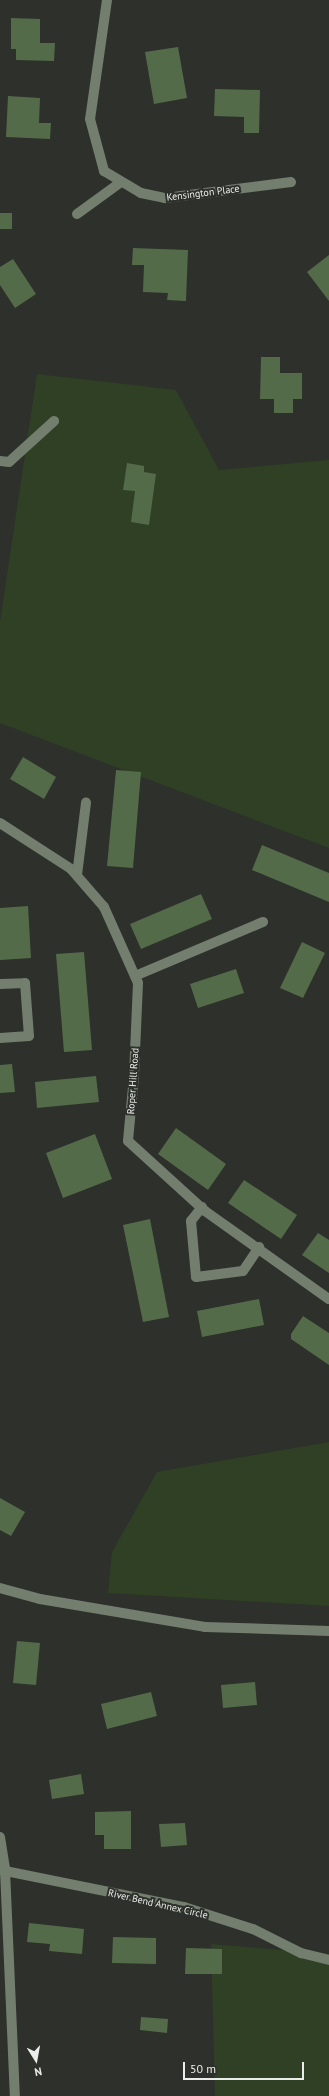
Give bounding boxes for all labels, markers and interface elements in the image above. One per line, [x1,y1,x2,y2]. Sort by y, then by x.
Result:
street label: Kensington Place [166,183,240,203]
street label: Roper Hill Road [125,1047,141,1115]
street label: River Bend Annex Circle [107,1887,209,1921]
north arrow [16,2040,56,2080]
scale bar [185,2054,306,2080]
text: 50 m [190,2061,216,2076]
text: N [33,2064,43,2079]

